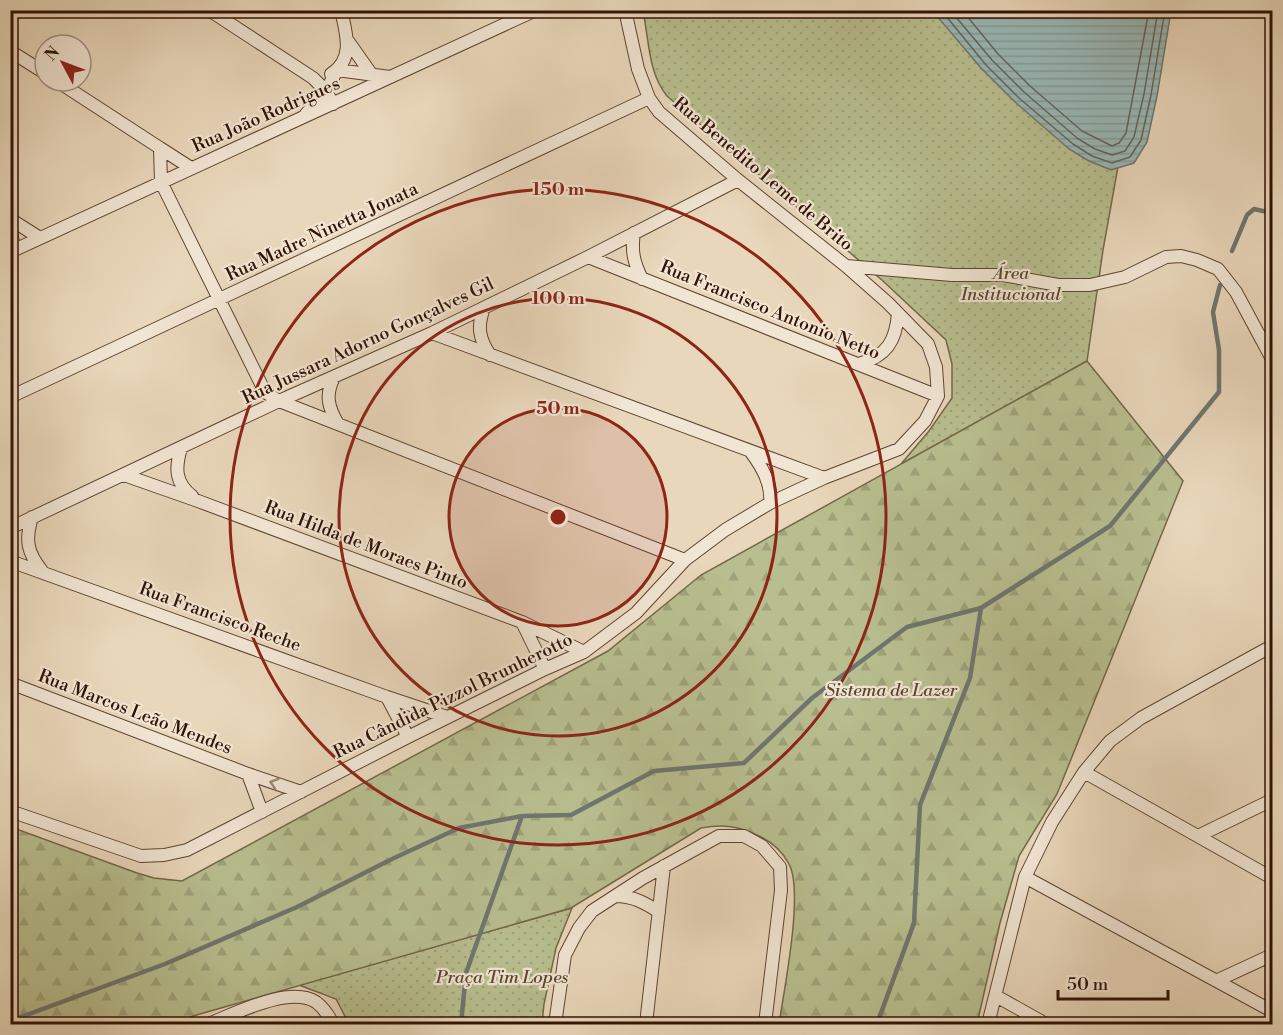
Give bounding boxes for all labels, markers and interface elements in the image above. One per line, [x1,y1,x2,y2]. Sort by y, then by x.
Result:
north arrow [33,33,93,93]
text: N [41,42,64,65]
street label: Rua João Rodrigues [188,72,344,158]
street label: Rua Benedito Leme de Brito [668,92,858,256]
street label: Rua Madre Ninetta Jonata [222,177,423,287]
text: 150 m [532,178,585,201]
street label: Rua Francisco Antonio Netto [657,255,883,365]
park label: Área Institucional [960,262,1061,306]
street label: Rua Jussara Adorno Gonçalves Gil [238,272,498,410]
text: 100 m [531,287,585,310]
text: 50 m [536,397,580,420]
street label: Rua Hilda de Moraes Pinto [261,496,471,594]
centre of rings [548,507,568,527]
street label: Rua Francisco Reche [136,577,304,657]
street label: Rua Cândida Pizzol Brunherotto [330,628,576,764]
street label: Rua Marcos Leão Mendes [35,664,235,760]
park label: Sistema de Lazer [825,679,958,702]
one-way arrow [269,777,280,790]
scale bar [1058,963,1168,1001]
park label: Praça Tim Lopes [435,966,569,989]
text: 50 m [1067,973,1109,996]

